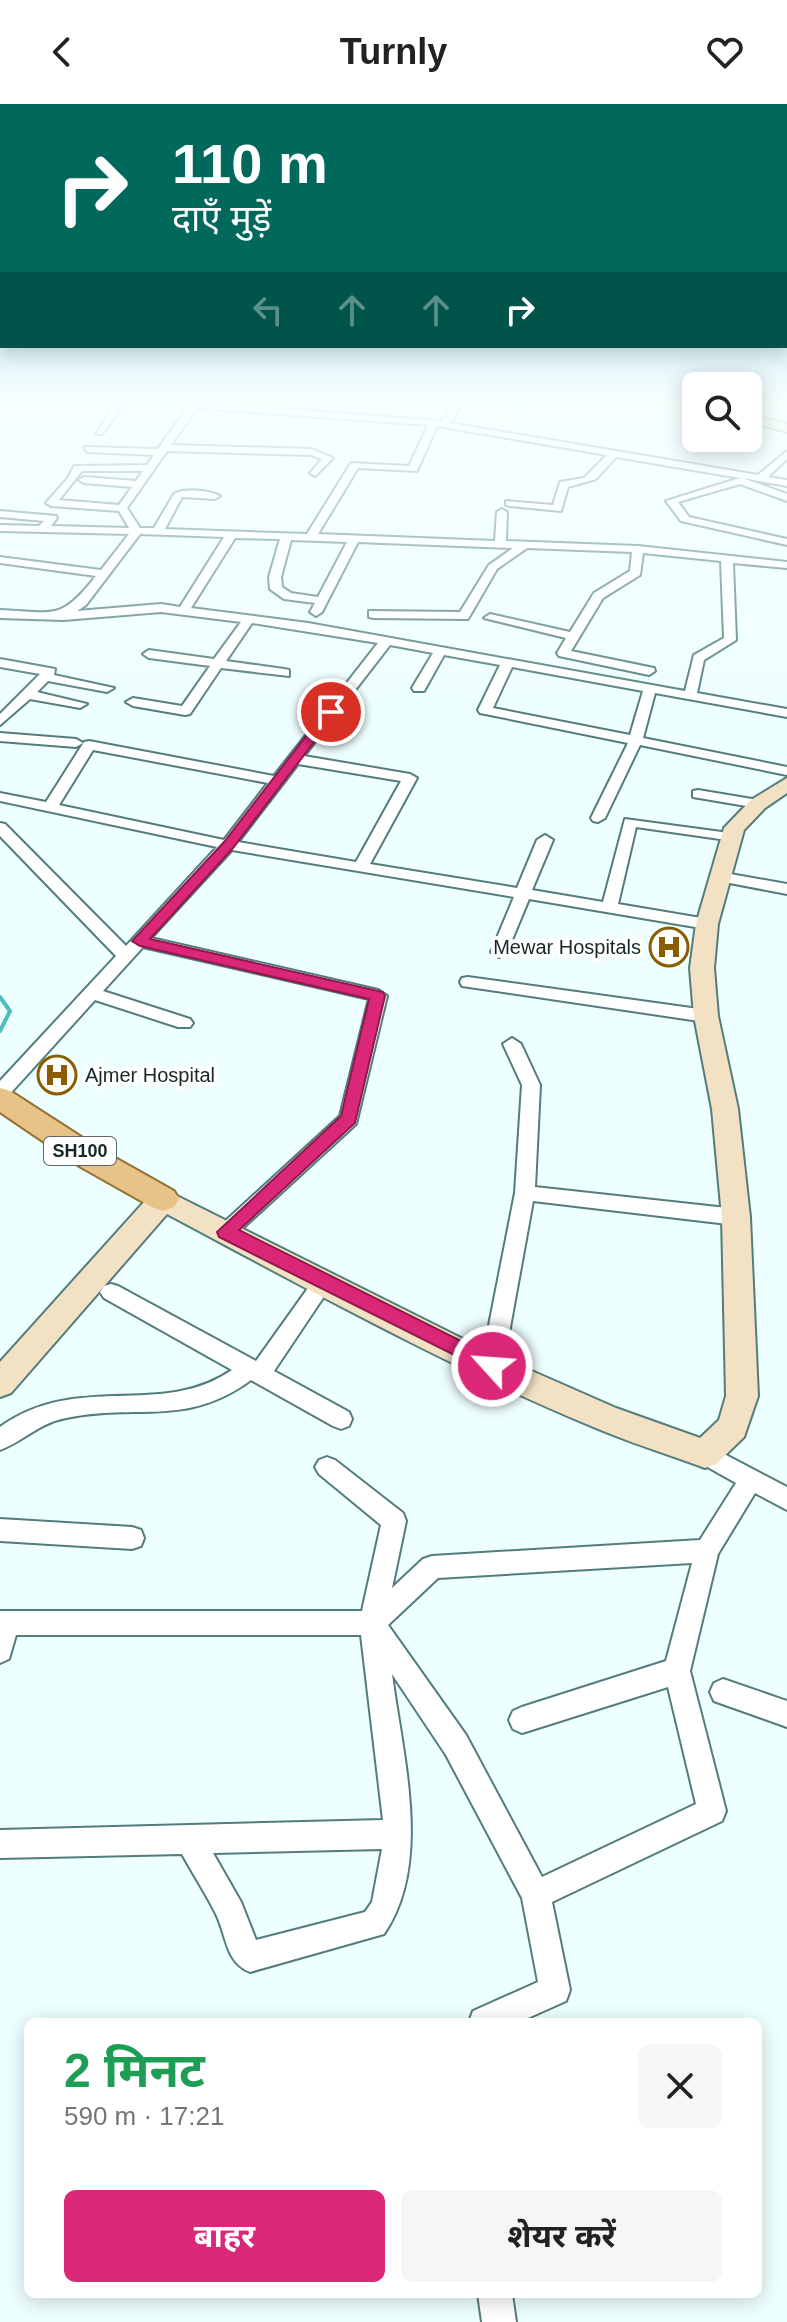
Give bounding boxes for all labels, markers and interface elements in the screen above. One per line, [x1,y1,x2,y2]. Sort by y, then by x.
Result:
icon: back [40,30,84,74]
icon: heart [703,30,747,74]
text: Turnly [340,31,447,72]
text: 110 m [172,132,328,195]
icon: right [40,136,144,240]
text: दाएँ मुड़ें [172,198,271,239]
icon: left [246,288,290,332]
icon: ahead [330,288,374,332]
icon: ahead [414,288,458,332]
icon: right [498,288,542,332]
map controls [682,372,762,452]
button: search [682,372,762,452]
pin [297,678,365,746]
icon: arrive [309,690,353,734]
hospital icon: Mewar Hospitals [648,926,690,968]
place label: Mewar Hospitals [493,936,641,958]
hospital icon: Ajmer Hospital [36,1054,78,1096]
place label: Ajmer Hospital [85,1064,215,1086]
road number: SH100 [44,1137,116,1165]
position arrow [450,1324,534,1408]
text: 2 मिनट [64,2044,205,2097]
button: close [638,2044,722,2128]
text: 590 m · 17:21 [64,2101,224,2131]
button: बाहर [64,2190,385,2282]
button: शेयर करें [401,2190,722,2282]

